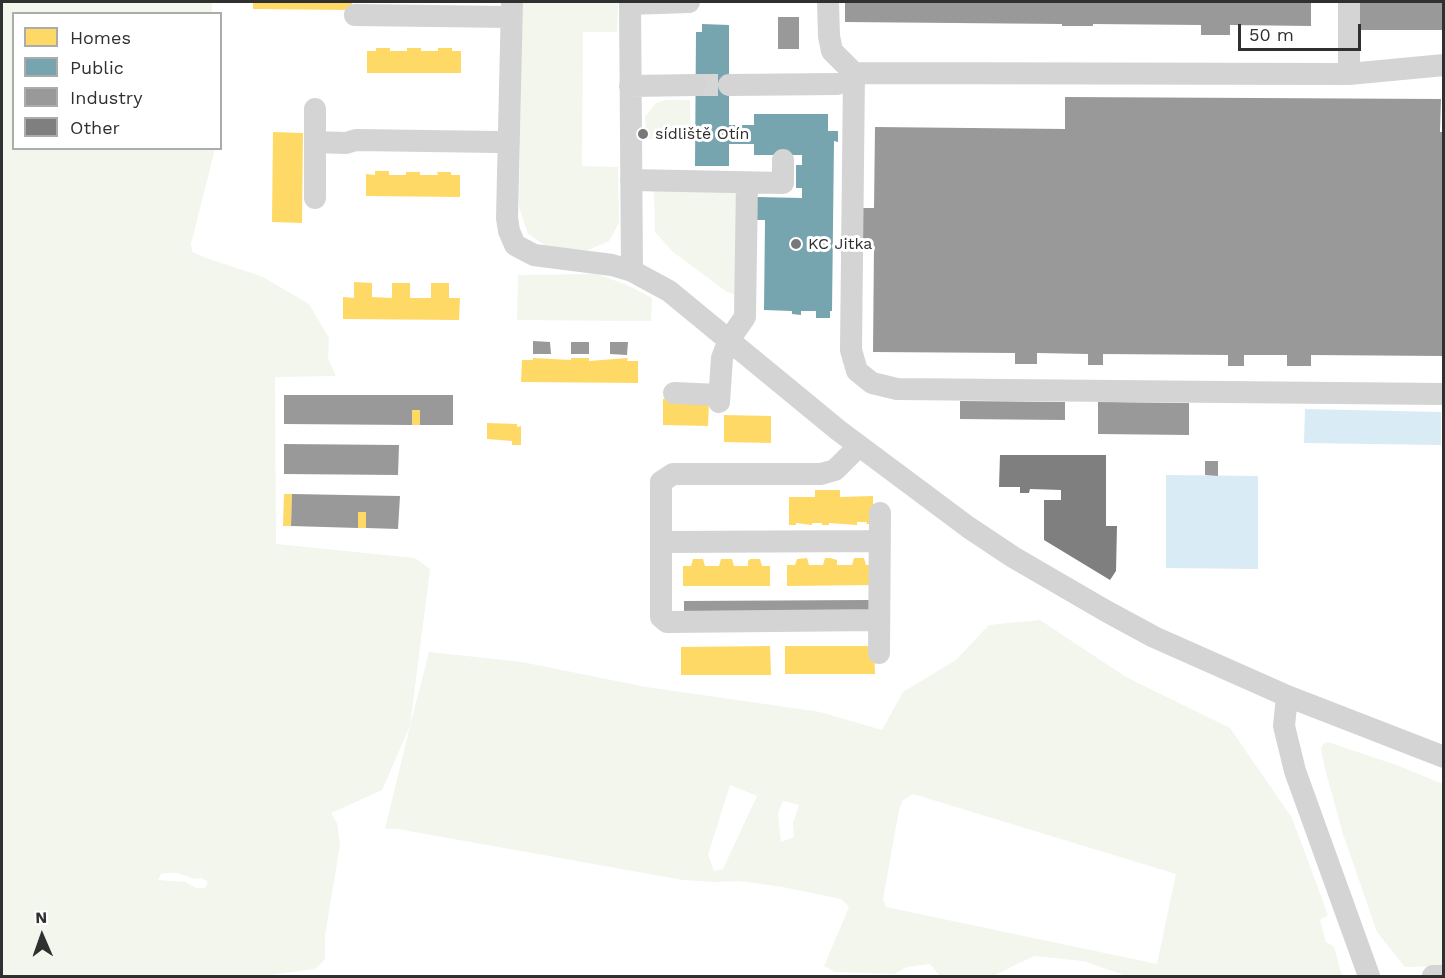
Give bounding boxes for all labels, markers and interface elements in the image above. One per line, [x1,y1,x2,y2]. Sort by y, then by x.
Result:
legend [12,12,222,150]
scale bar [1241,12,1364,50]
text: 50 m [1249,24,1294,45]
text: Homes [70,27,131,48]
text: Public [70,57,124,78]
text: Industry [70,87,142,108]
text: Other [70,117,120,138]
place label: sídliště Otín [655,124,750,144]
marker: sídliště Otín [636,127,650,141]
place label: KC Jitka [808,234,872,254]
marker: KC Jitka [789,237,803,251]
north arrow [12,906,72,966]
text: N [35,908,48,927]

